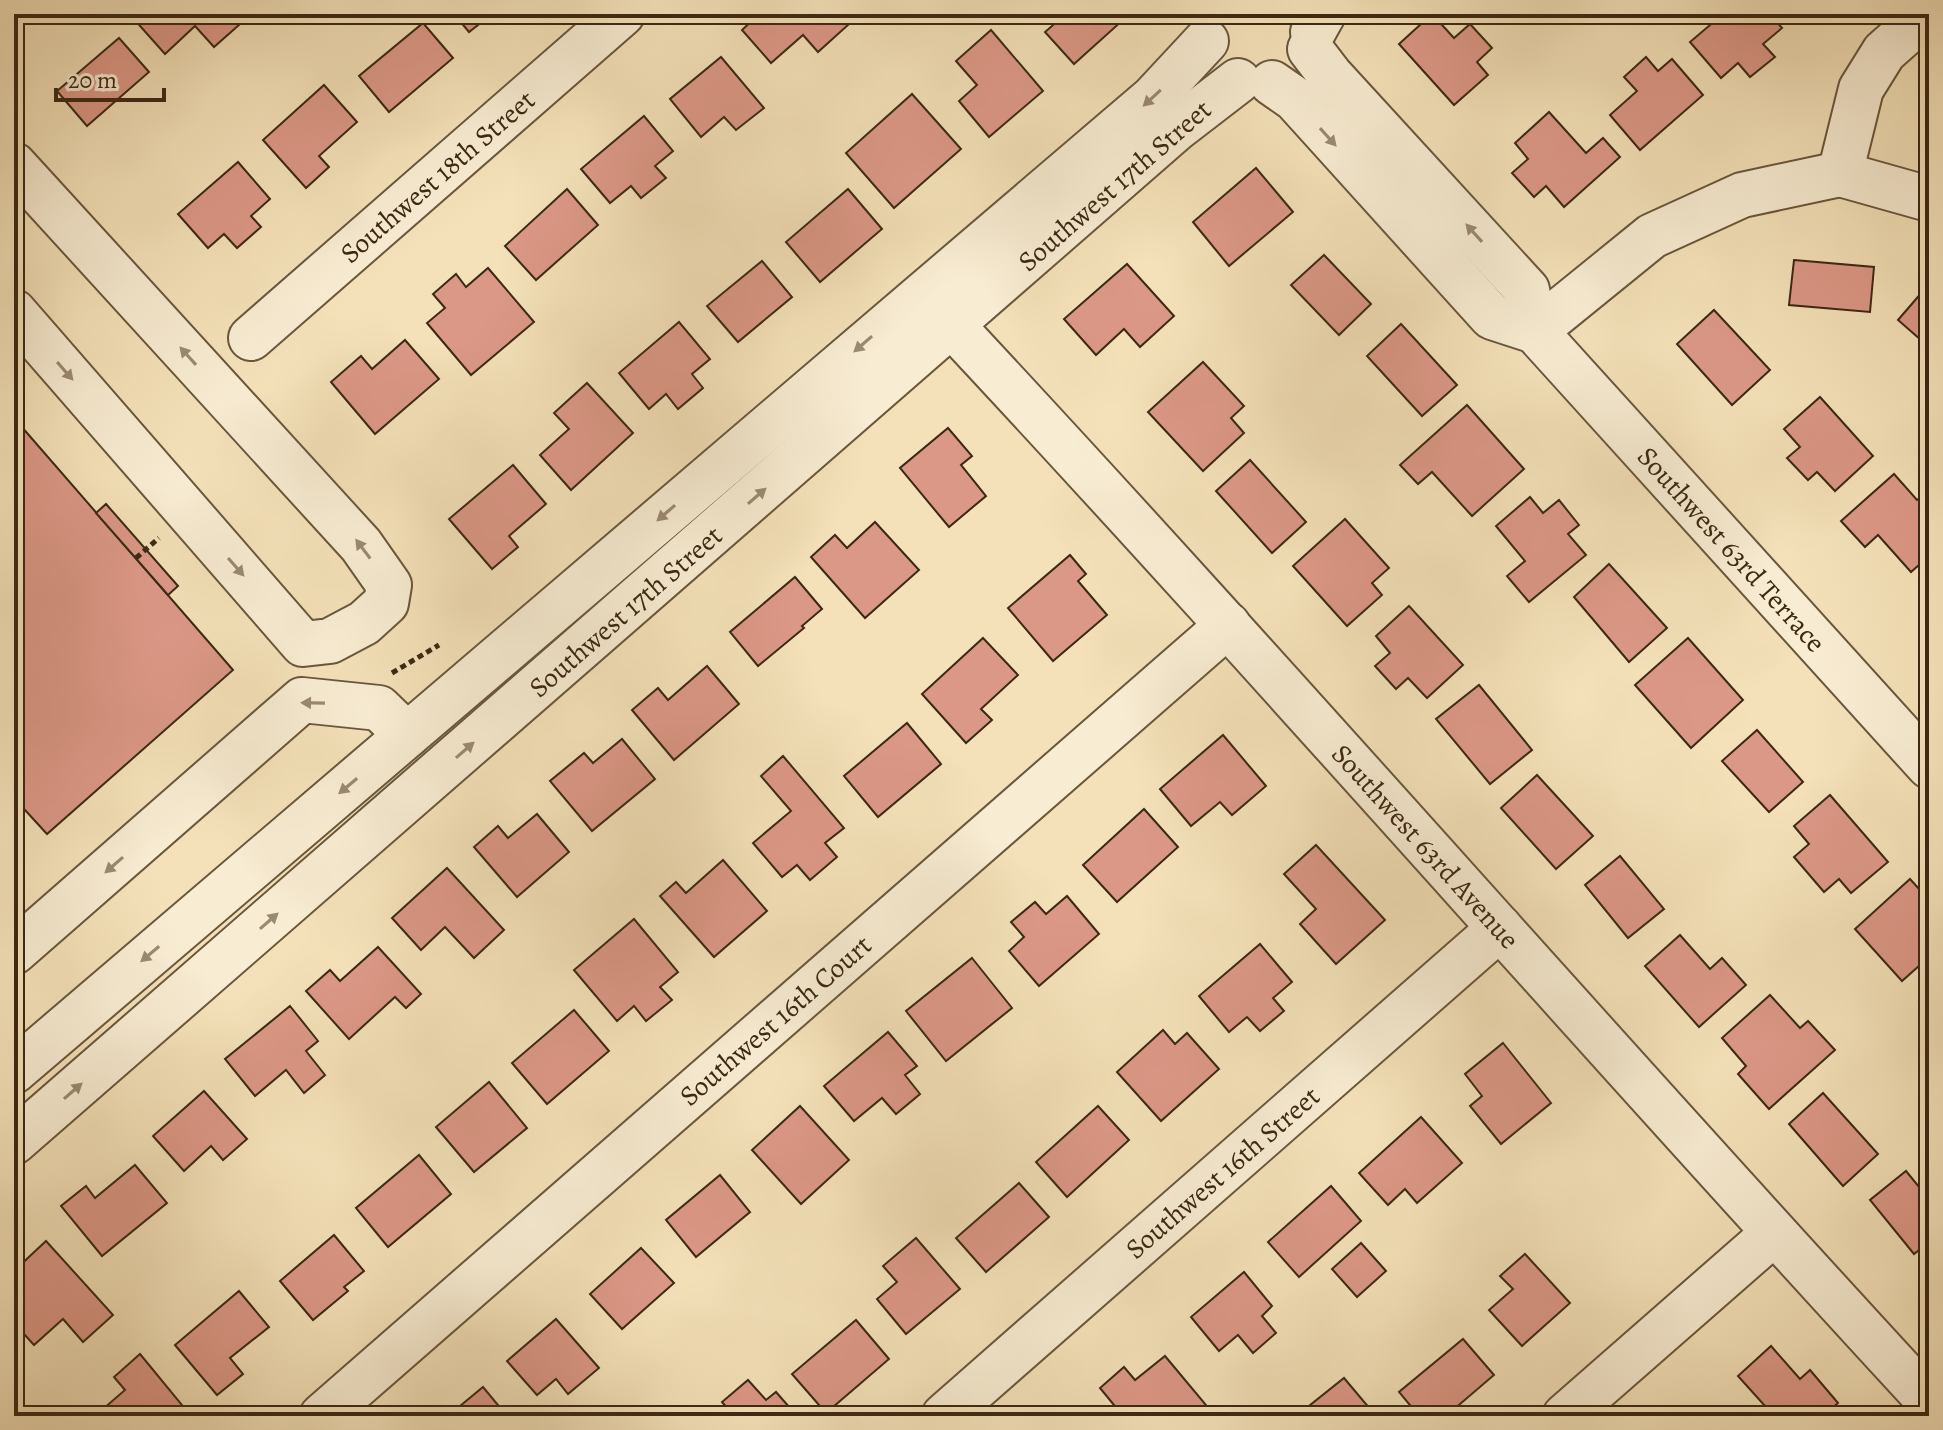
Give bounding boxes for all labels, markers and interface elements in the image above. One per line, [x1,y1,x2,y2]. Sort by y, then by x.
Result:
scale bar [56,52,164,102]
text: 20 m [68,64,117,96]
street label: Southwest 18th Street [332,82,543,272]
one-way arrow [1143,88,1162,106]
street label: Southwest 17th Street [1010,91,1220,280]
one-way arrow [1319,127,1337,146]
one-way arrow [1466,223,1484,242]
one-way arrow [853,335,873,352]
one-way arrow [180,347,198,366]
one-way arrow [56,360,73,380]
street label: Southwest 63rd Terrace [1629,439,1834,661]
one-way arrow [746,488,766,505]
one-way arrow [656,504,676,521]
street label: Southwest 17th Street [521,517,731,706]
one-way arrow [355,539,371,559]
one-way arrow [227,556,244,576]
one-way arrow [299,696,325,709]
street label: Southwest 63rd Avenue [1323,736,1528,957]
one-way arrow [455,742,475,759]
one-way arrow [338,777,358,794]
one-way arrow [105,855,124,873]
one-way arrow [259,912,279,930]
street label: Southwest 16th Court [671,927,880,1115]
one-way arrow [140,945,160,963]
street label: Southwest 16th Street [1117,1078,1328,1268]
one-way arrow [62,1083,82,1100]

